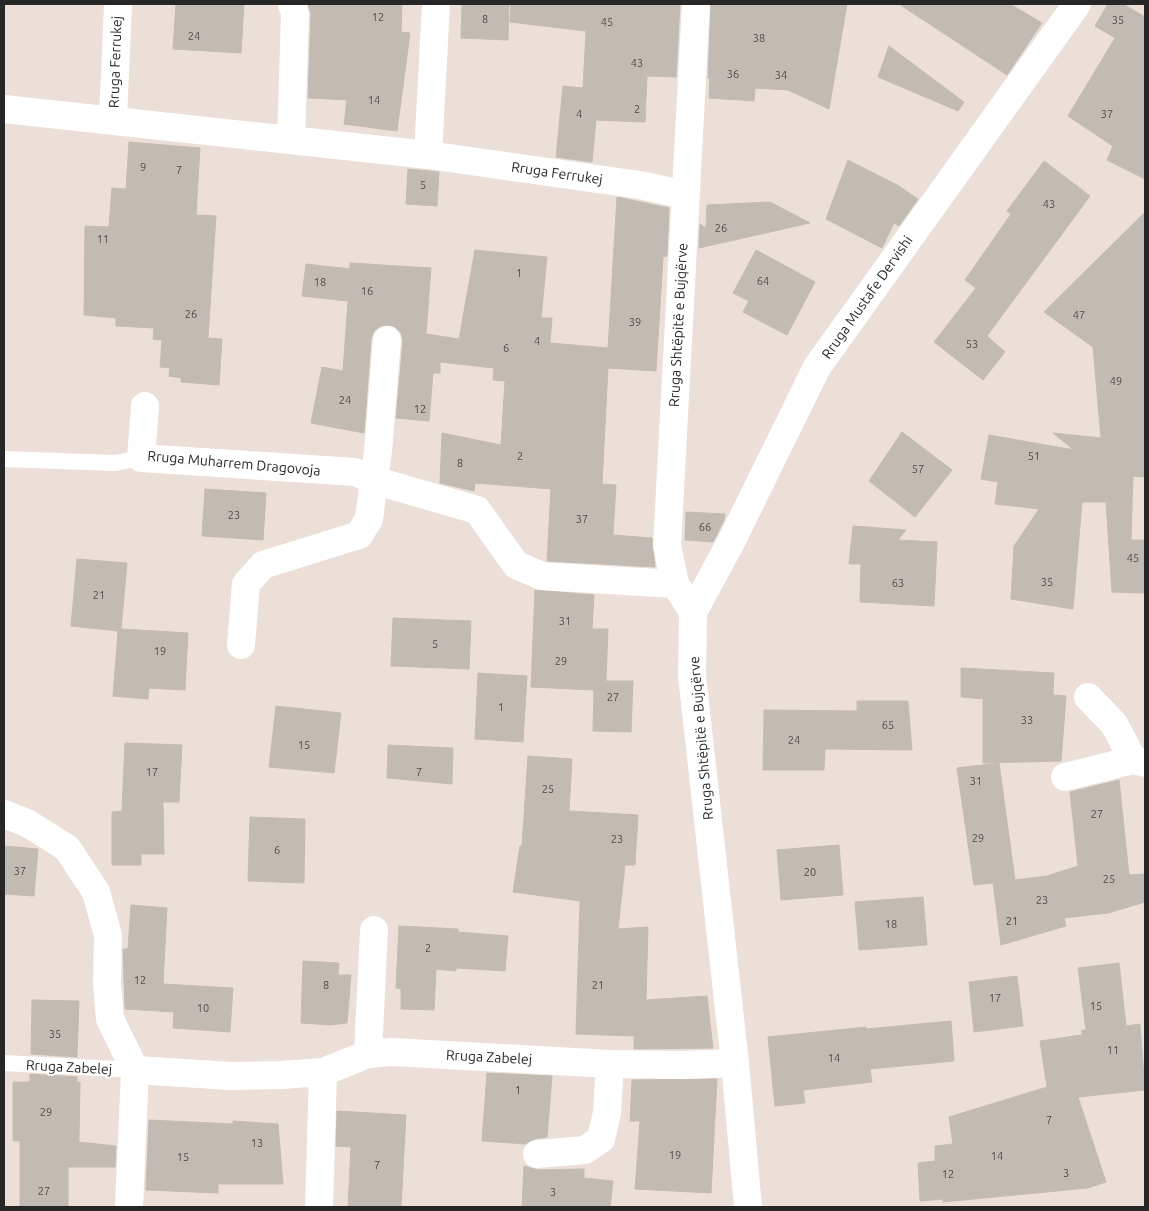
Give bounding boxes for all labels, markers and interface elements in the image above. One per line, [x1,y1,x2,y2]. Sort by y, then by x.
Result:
house number: 12 [372,11,384,23]
house number: 8 [482,13,488,25]
house number: 35 [1112,14,1124,26]
street label: Rruga Ferrukej [105,16,125,108]
house number: 45 [601,16,613,28]
house number: 24 [188,30,200,42]
house number: 38 [753,32,765,44]
house number: 43 [631,57,643,69]
house number: 36 [727,68,739,80]
house number: 34 [775,69,787,81]
house number: 14 [368,94,380,106]
house number: 2 [634,103,640,115]
house number: 4 [576,108,582,120]
house number: 37 [1101,108,1113,120]
street label: Rruga Ferrukej [510,159,604,187]
house number: 9 [140,161,146,173]
house number: 7 [176,164,182,176]
house number: 5 [420,179,426,191]
house number: 43 [1043,198,1055,210]
house number: 26 [715,222,727,234]
street label: Rruga Mustafe Dervishi [818,232,916,362]
house number: 11 [97,233,109,245]
street label: Rruga Shtëpitë e Bujqërve [666,243,690,407]
house number: 1 [516,267,522,279]
house number: 64 [757,275,769,287]
house number: 18 [314,276,326,288]
house number: 16 [361,285,373,297]
house number: 26 [185,308,197,320]
house number: 47 [1073,309,1085,321]
house number: 39 [629,316,641,328]
house number: 4 [534,335,540,347]
house number: 53 [966,338,978,350]
house number: 6 [503,342,509,354]
house number: 49 [1110,375,1122,387]
house number: 24 [339,394,351,406]
house number: 12 [414,403,426,415]
street label: Rruga Muharrem Dragovoja [147,447,321,479]
house number: 2 [517,450,523,462]
house number: 51 [1028,450,1040,462]
house number: 8 [457,457,463,469]
house number: 57 [912,463,924,475]
house number: 23 [228,509,240,521]
house number: 37 [576,513,588,525]
house number: 66 [699,521,711,533]
house number: 45 [1127,552,1139,564]
house number: 35 [1041,576,1053,588]
house number: 63 [892,577,904,589]
house number: 21 [93,589,105,601]
house number: 31 [559,615,571,627]
house number: 5 [432,638,438,650]
house number: 19 [154,645,166,657]
house number: 29 [555,655,567,667]
street label: Rruga Shtëpitë e Bujqërve [686,655,716,821]
house number: 27 [607,691,619,703]
house number: 1 [498,701,504,713]
house number: 33 [1021,714,1033,726]
house number: 65 [882,719,894,731]
house number: 24 [788,734,800,746]
house number: 15 [298,739,310,751]
house number: 17 [146,766,158,778]
house number: 7 [416,766,422,778]
house number: 31 [970,775,982,787]
house number: 25 [542,783,554,795]
house number: 27 [1091,808,1103,820]
house number: 29 [972,832,984,844]
house number: 23 [611,833,623,845]
house number: 6 [274,844,280,856]
house number: 37 [14,865,26,877]
house number: 20 [804,866,816,878]
house number: 25 [1103,873,1115,885]
house number: 23 [1036,894,1048,906]
house number: 21 [1006,915,1018,927]
house number: 18 [885,918,897,930]
house number: 2 [425,942,431,954]
house number: 12 [134,974,146,986]
house number: 8 [323,979,329,991]
house number: 21 [592,979,604,991]
house number: 17 [989,992,1001,1004]
house number: 15 [1090,1000,1102,1012]
house number: 10 [197,1002,209,1014]
house number: 35 [49,1028,61,1040]
house number: 11 [1107,1044,1119,1056]
street label: Rruga Zabelej [445,1047,533,1067]
house number: 14 [828,1052,840,1064]
street label: Rruga Zabelej [25,1057,113,1077]
house number: 1 [515,1084,521,1096]
house number: 29 [40,1106,52,1118]
house number: 7 [1046,1114,1052,1126]
house number: 13 [251,1137,263,1149]
house number: 19 [669,1149,681,1161]
house number: 14 [991,1150,1003,1162]
house number: 15 [177,1151,189,1163]
house number: 7 [374,1159,380,1171]
house number: 3 [1063,1167,1069,1179]
house number: 12 [942,1168,954,1180]
house number: 27 [38,1185,50,1197]
house number: 3 [550,1186,556,1198]

